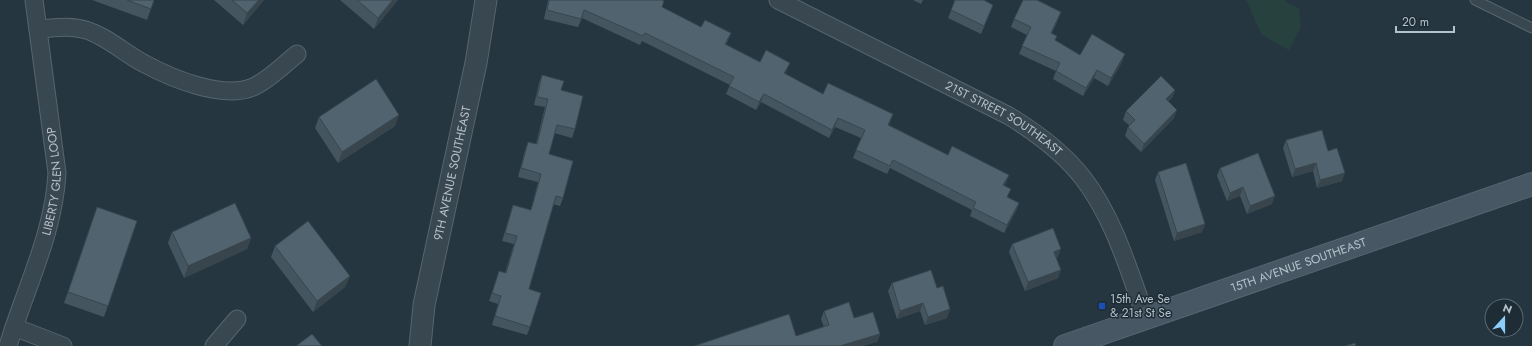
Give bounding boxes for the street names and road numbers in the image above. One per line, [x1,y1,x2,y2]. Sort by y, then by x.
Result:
street label: 21ST STREET SOUTHEAST [942,76,1067,160]
street label: 9TH AVENUE SOUTHEAST [429,104,476,242]
street label: LIBERTY GLEN LOOP [37,125,66,237]
street label: 15TH AVENUE SOUTHEAST [1228,233,1369,297]

